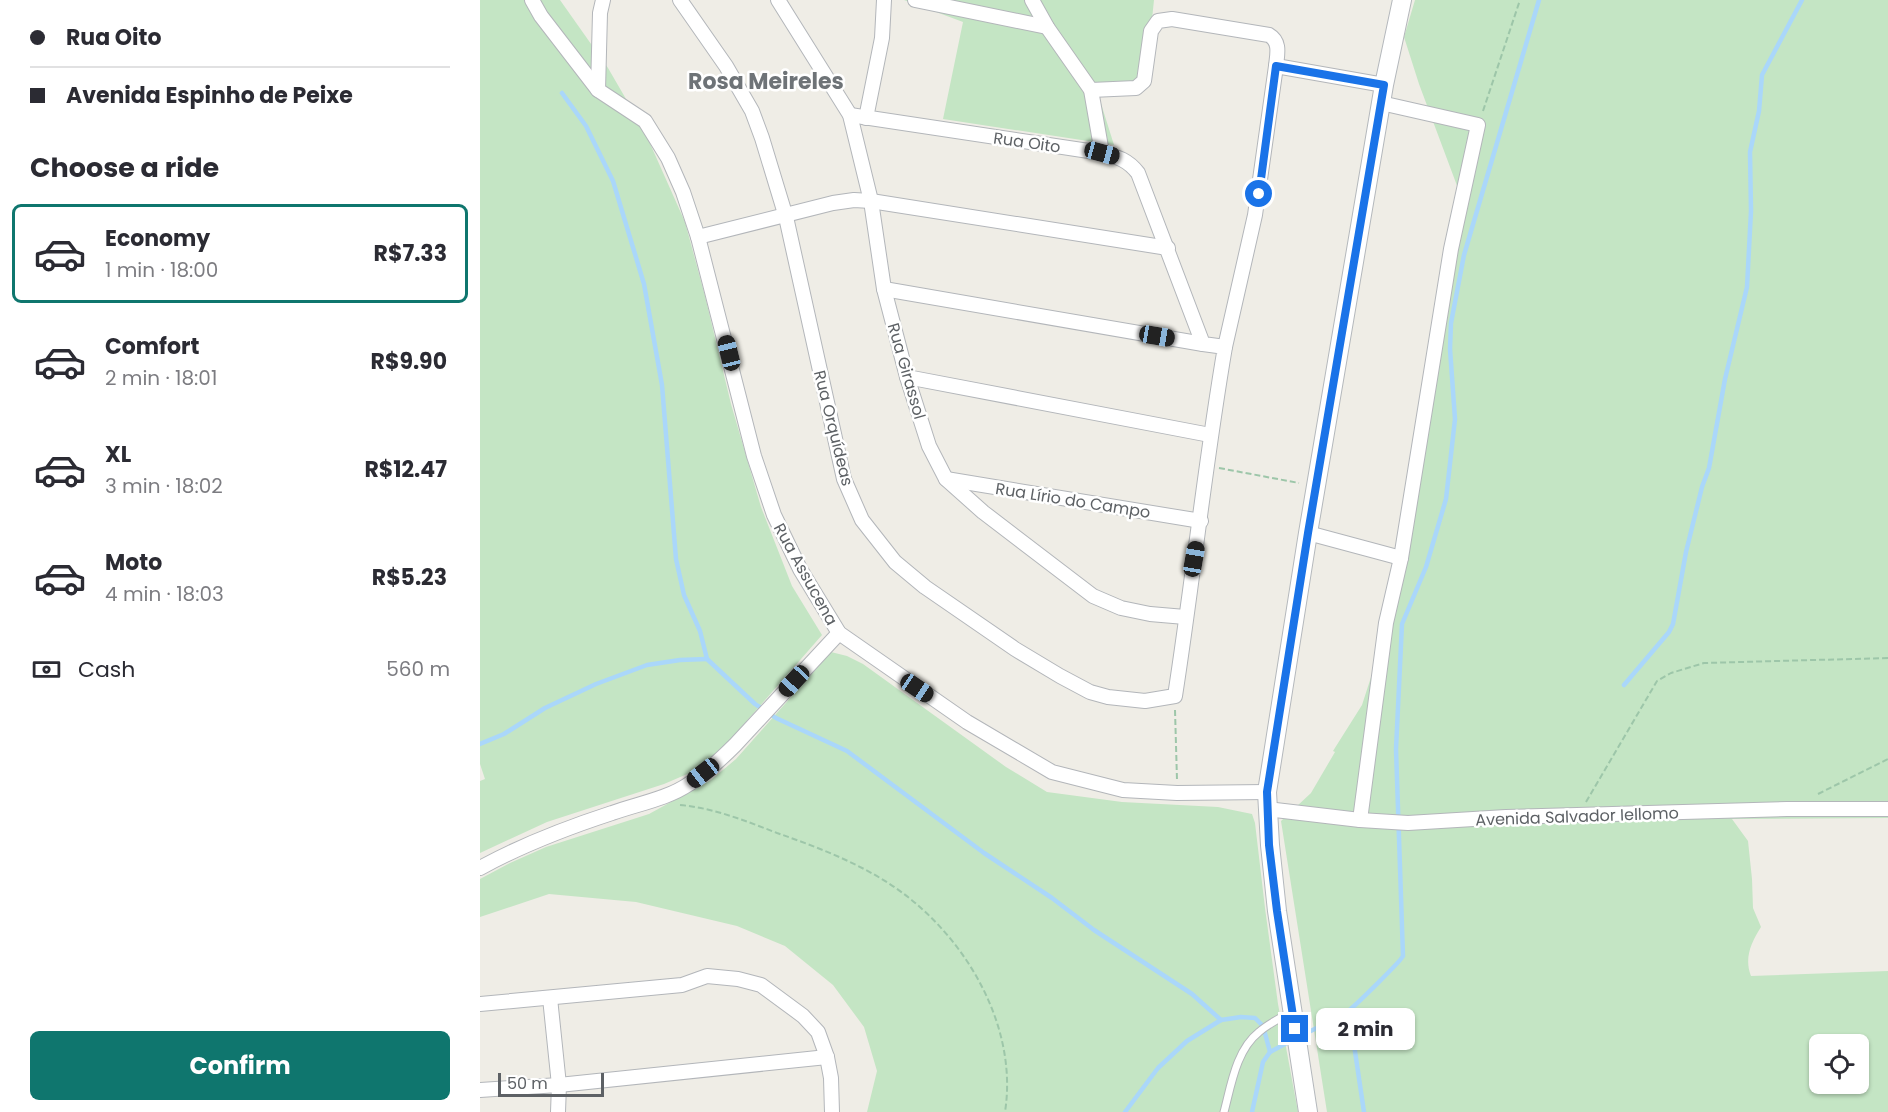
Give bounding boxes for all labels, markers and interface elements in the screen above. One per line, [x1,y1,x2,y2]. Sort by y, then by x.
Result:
text: Rua Oito [66,22,162,53]
district label: Rosa Meireles [688,66,844,97]
text: Avenida Espinho de Peixe [66,80,353,111]
street label: Rua Oito [992,126,1062,159]
car [1082,140,1122,166]
text: Choose a ride [30,149,219,186]
route start [1245,180,1272,207]
text: Economy [105,223,210,254]
icon: car [33,227,87,281]
text: R$7.33 [374,238,447,269]
text: 1 min · 18:00 [105,256,218,284]
street label: Rua Girassol [882,320,931,422]
car [1138,324,1176,348]
text: Comfort [105,331,199,362]
car [716,333,742,373]
icon: car [33,335,87,389]
text: R$9.90 [371,346,447,377]
text: 2 min · 18:01 [105,364,217,392]
street label: Rua Orquídeas [808,368,859,488]
text: XL [105,439,131,470]
icon: car [33,443,87,497]
text: R$12.47 [364,454,447,485]
text: 3 min · 18:02 [105,472,223,500]
street label: Rua Lírio do Campo [994,477,1152,524]
street label: Rua Assucena [768,519,843,629]
car [1182,540,1206,578]
text: Moto [105,547,162,578]
icon: car [33,551,87,605]
text: R$5.23 [372,562,447,593]
text: 4 min · 18:03 [105,580,224,608]
icon: cash [30,653,63,686]
text: Cash [78,654,135,685]
text: 560 m [386,655,450,683]
car [775,662,813,700]
car [897,670,937,706]
car [683,755,723,791]
street label: Avenida Salvador Iellomo [1475,801,1679,832]
callout: 2 min [1316,1008,1415,1050]
route end [1281,1015,1308,1042]
text: 2 min [1337,1015,1394,1043]
button: Confirm [30,1031,450,1100]
map controls [1809,1034,1869,1094]
button: locate [1809,1034,1869,1094]
scale bar [498,1070,604,1098]
text: 50 m [507,1072,548,1095]

